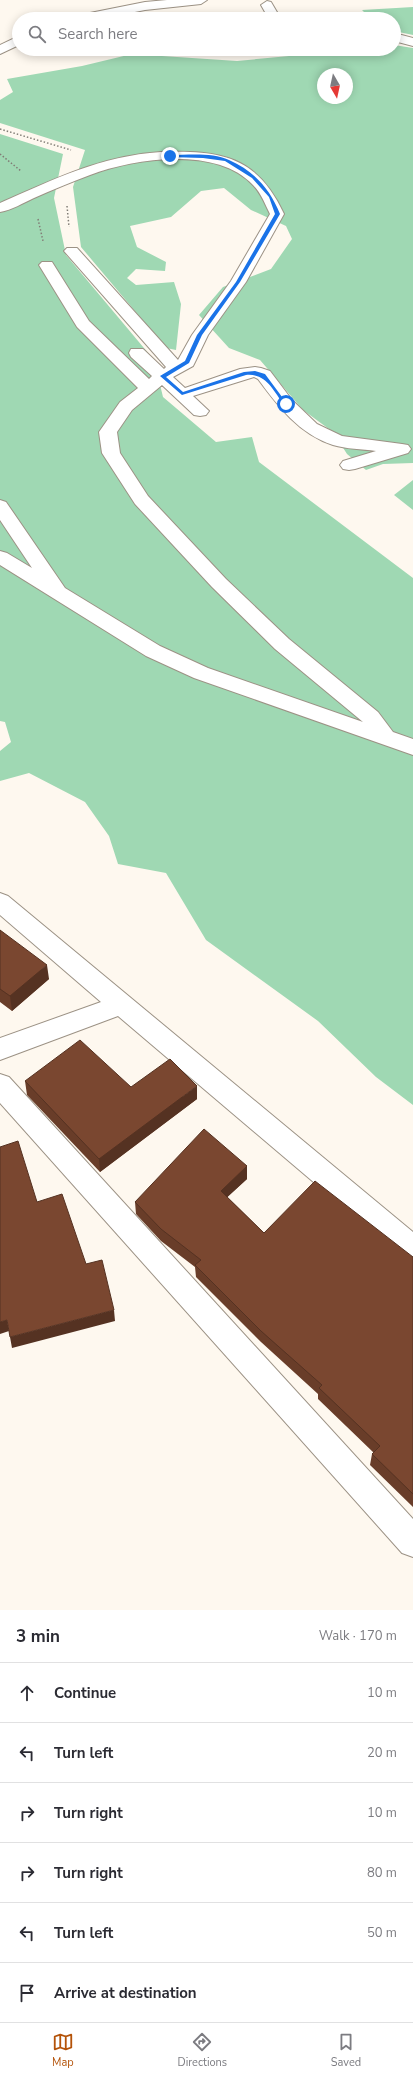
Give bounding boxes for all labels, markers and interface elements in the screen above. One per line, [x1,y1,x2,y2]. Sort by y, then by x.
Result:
search box [12,12,401,56]
icon: search [26,23,48,45]
text: Search here [58,24,138,44]
north arrow [317,68,353,104]
route end [161,147,179,165]
route start [277,395,295,413]
text: 3 min [16,1625,60,1648]
text: Walk · 170 m [319,1627,397,1645]
icon: ahead [16,1682,38,1704]
text: Continue [54,1683,116,1703]
text: 10 m [367,1684,397,1702]
icon: left [16,1742,38,1764]
text: Turn left [54,1743,113,1763]
text: 20 m [367,1744,397,1762]
icon: right [16,1802,38,1824]
text: Turn right [54,1803,123,1823]
text: 10 m [367,1804,397,1822]
icon: right [16,1862,38,1884]
text: Turn right [54,1863,123,1883]
text: 80 m [367,1864,397,1882]
icon: left [16,1922,38,1944]
text: Turn left [54,1923,113,1943]
text: 50 m [367,1924,397,1942]
icon: arrive [16,1982,38,2004]
text: Arrive at destination [54,1983,197,2003]
tab: Map [52,2031,74,2070]
tab: Directions [178,2031,227,2070]
tab: Saved [331,2031,361,2070]

